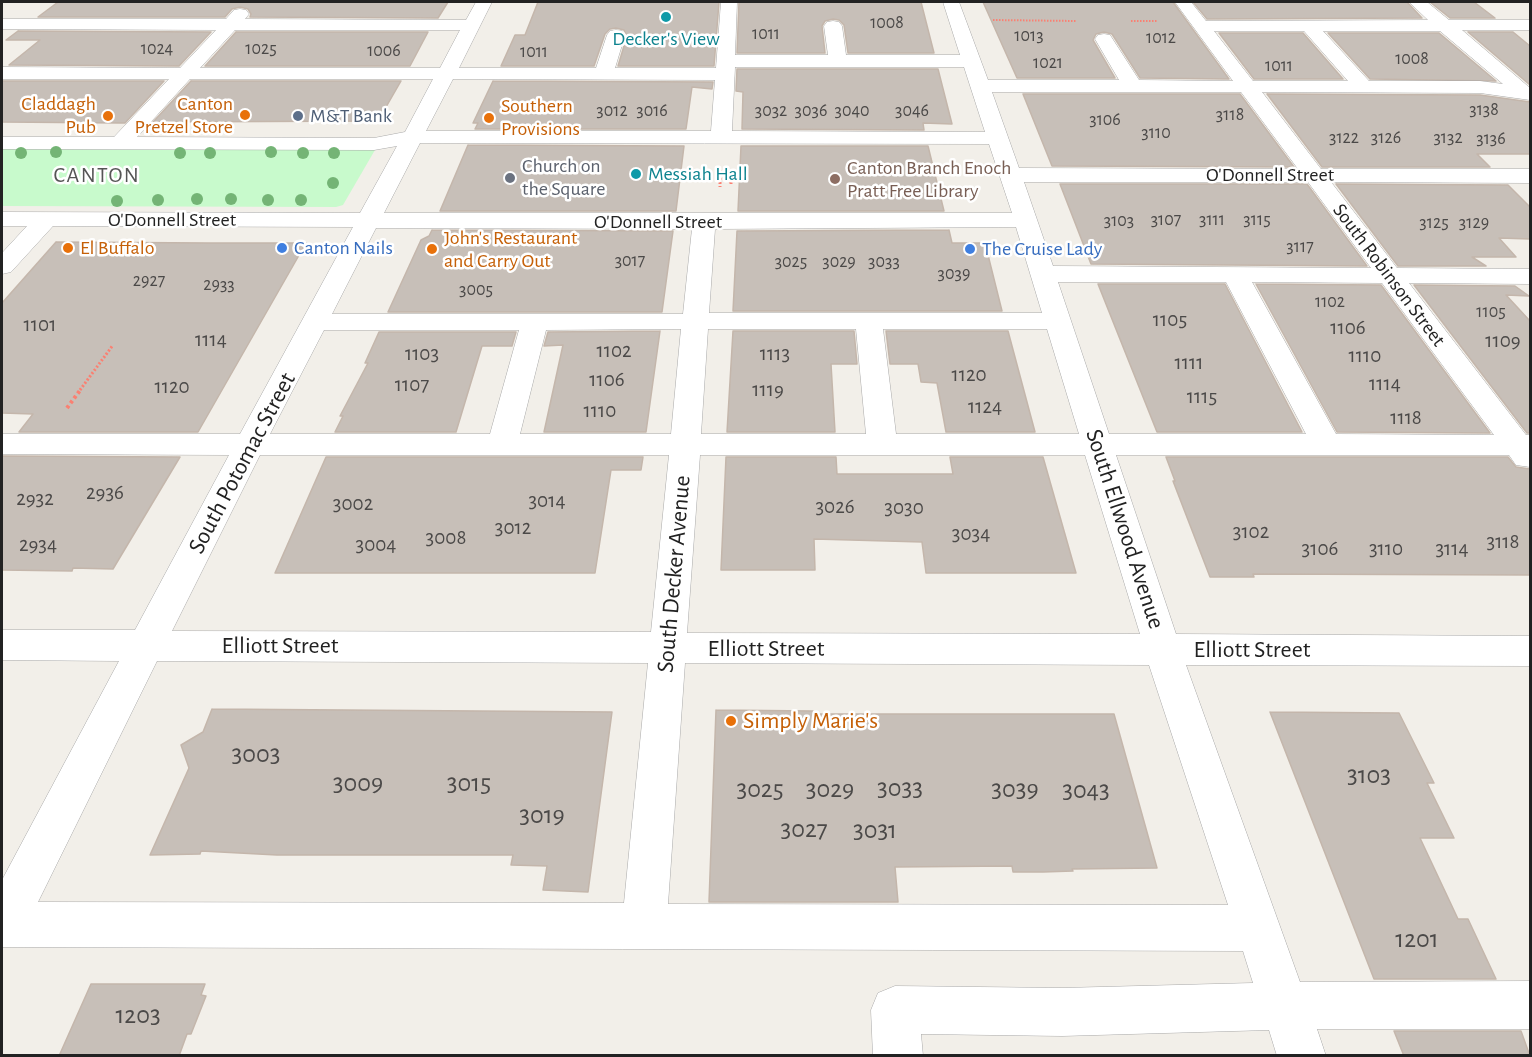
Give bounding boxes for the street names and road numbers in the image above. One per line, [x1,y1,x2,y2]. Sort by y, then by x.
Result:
street label: O'Donnell Street [1206,163,1334,187]
street label: South Robinson Street [1328,199,1450,351]
street label: O'Donnell Street [108,208,236,232]
street label: O'Donnell Street [594,210,722,234]
street label: South Potomac Street [182,367,302,559]
street label: South Ellwood Avenue [1079,426,1171,632]
street label: South Decker Avenue [651,474,697,674]
street label: Elliott Street [222,632,338,660]
street label: Elliott Street [708,635,824,663]
street label: Elliott Street [1194,636,1310,664]

